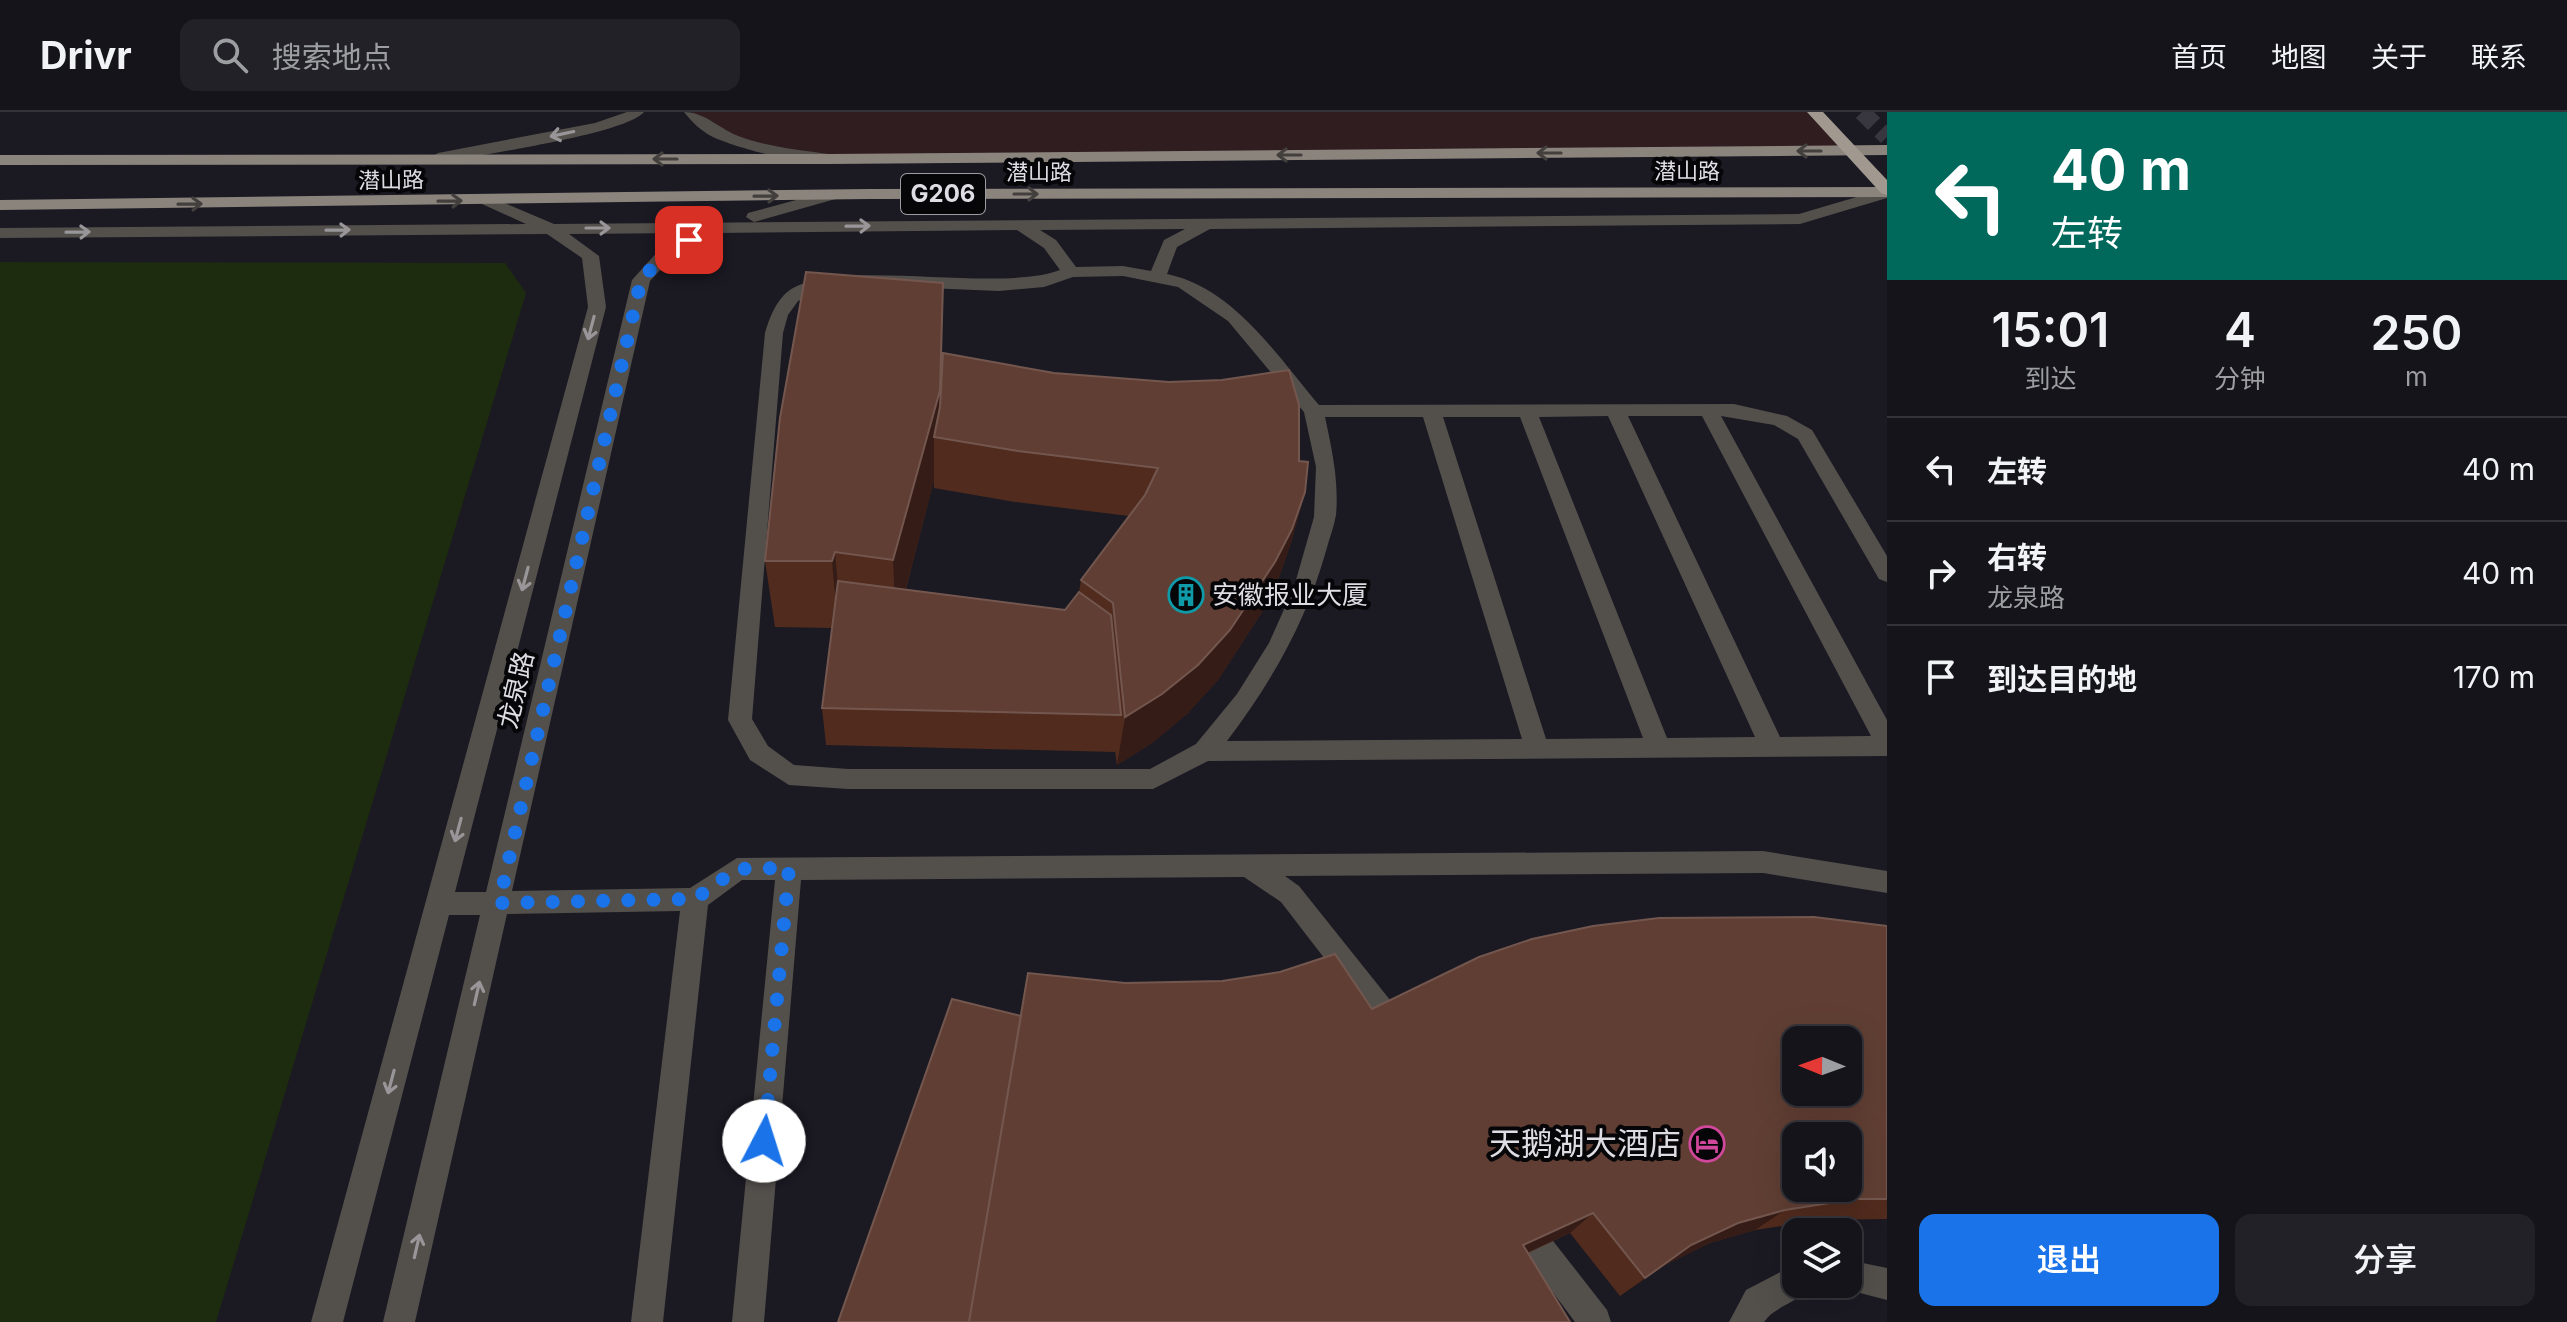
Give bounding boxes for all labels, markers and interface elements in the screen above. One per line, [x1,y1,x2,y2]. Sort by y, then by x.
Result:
search box [180,19,740,91]
text: Drivr [40,32,132,78]
icon: search [208,33,252,77]
text: 搜索地点 [272,39,392,75]
text: 首页 [2171,40,2227,74]
text: 地图 [2271,40,2327,74]
text: 关于 [2371,40,2427,74]
text: 联系 [2471,40,2527,74]
one-way arrow [549,127,575,142]
text: 40 m [2051,136,2191,204]
one-way arrow [1796,143,1823,159]
icon: left [1919,144,2023,248]
one-way arrow [1536,145,1563,161]
one-way arrow [1276,147,1303,163]
one-way arrow [652,151,679,167]
street label: 潜山路 [1654,158,1720,184]
street label: 潜山路 [1006,159,1072,185]
street label: 潜山路 [358,166,424,194]
road number: G206 [901,174,985,214]
one-way arrow [1012,186,1039,202]
one-way arrow [752,188,779,204]
one-way arrow [436,193,463,209]
one-way arrow [176,196,203,211]
pin [655,206,723,274]
text: 左转 [2051,211,2123,255]
icon: arrive [667,218,711,262]
one-way arrow [844,218,871,234]
one-way arrow [584,220,611,236]
one-way arrow [324,222,351,238]
one-way arrow [64,225,91,240]
text: 15:01 [1992,300,2109,359]
text: 4 [2224,300,2256,359]
text: 250 [2371,303,2462,362]
one-way arrow [583,314,598,340]
text: m [2405,361,2428,392]
text: 到达 [2024,363,2076,394]
text: 分钟 [2214,363,2266,394]
icon: left [1919,447,1963,491]
text: 40 m [2462,451,2535,487]
text: 左转 [1987,453,2047,489]
text: 右转 [1987,539,2047,575]
icon: right [1919,551,1963,595]
text: 40 m [2462,555,2535,591]
one-way arrow [516,566,531,592]
building icon: 安徽报业大厦 [1167,576,1205,614]
place label: 安徽报业大厦 [1212,579,1368,610]
text: 龙泉路 [1987,582,2065,613]
street label: 龙泉路 [492,648,539,731]
icon: arrive [1919,655,1963,699]
text: 170 m [2453,659,2535,695]
text: 到达目的地 [1987,661,2137,697]
one-way arrow [449,817,464,843]
one-way arrow [470,981,485,1006]
north arrow [1782,1026,1862,1106]
map controls [1782,1026,1862,1298]
one-way arrow [382,1068,397,1094]
position arrow [722,1099,806,1183]
button: sound [1782,1122,1862,1202]
place label: 天鹅湖大酒店 [1489,1124,1681,1163]
hotel icon: 天鹅湖大酒店 [1688,1125,1726,1163]
button: 退出 [1919,1214,2219,1306]
button: 分享 [2235,1214,2535,1306]
button: layers [1782,1218,1862,1298]
one-way arrow [410,1234,425,1259]

